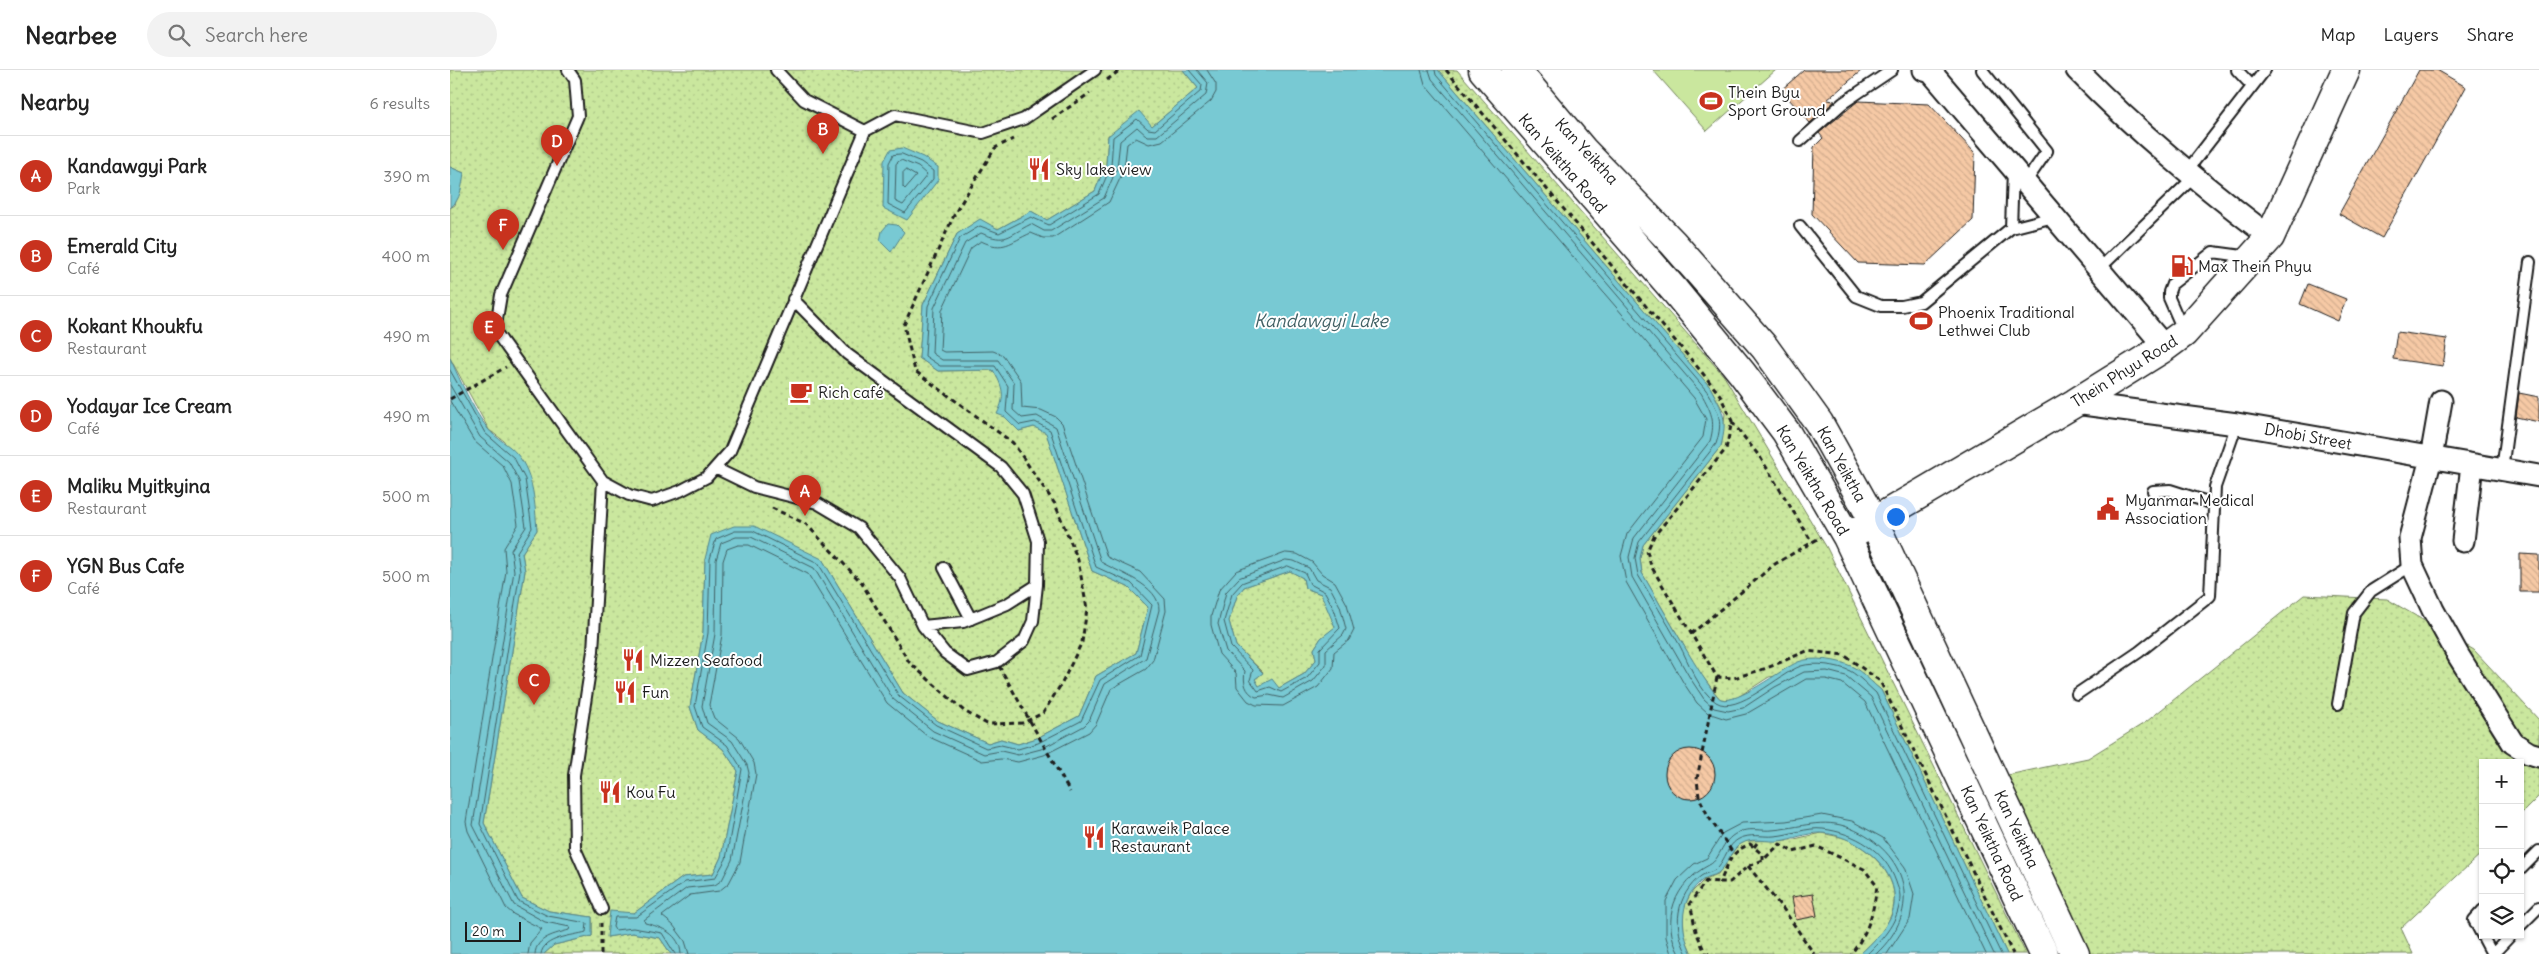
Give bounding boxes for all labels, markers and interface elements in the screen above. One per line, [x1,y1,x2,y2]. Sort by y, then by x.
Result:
search box [147,12,497,57]
text: Nearbee [25,20,117,50]
icon: search [165,21,193,49]
text: Search here [205,23,308,47]
text: Map [2320,23,2355,46]
text: Layers [2383,23,2439,46]
text: Share [2467,23,2514,46]
place label: Thein Byu Sport Ground [1728,82,1826,120]
sports icon: Thein Byu Sport Ground [1698,88,1724,114]
text: Nearby [20,89,90,116]
text: 6 results [369,93,430,113]
street label: Kan Yeiktha Road [1514,109,1612,217]
pin: B [807,113,839,154]
street label: Kan Yeiktha [1551,114,1623,188]
pin: D [541,125,573,166]
text: Kandawgyi Park [67,154,207,178]
restaurant icon: Sky lake view [1026,156,1052,182]
place label: Sky lake view [1056,159,1152,179]
text: A [31,166,41,186]
text: 390 m [383,166,430,186]
text: Park [67,178,100,198]
pin: F [487,209,519,250]
text: Emerald City [67,234,177,258]
text: B [31,246,41,266]
text: 400 m [382,246,430,266]
fuel station icon: Max Thein Phyu [2169,253,2195,279]
place label: Max Thein Phyu [2198,256,2312,276]
text: Café [67,258,100,278]
place label: Phoenix Traditional Lethwei Club [1938,302,2075,340]
sports icon: Phoenix Traditional Lethwei Club [1908,308,1934,334]
water label: Kandawgyi Lake [1254,309,1389,332]
pin: E [473,311,505,352]
text: Kokant Khoukfu [67,314,203,338]
text: C [31,326,41,346]
text: 490 m [383,326,430,346]
street label: Thein Phyu Road [2067,330,2181,412]
text: Restaurant [67,338,147,358]
cafe icon: Rich café [788,379,814,405]
place label: Rich café [818,382,884,402]
text: Yodayar Ice Cream [67,394,232,418]
text: D [30,406,42,426]
text: 490 m [383,406,430,426]
text: Café [67,418,100,438]
street label: Dhobi Street [2263,418,2354,454]
street label: Kan Yeiktha Road [1772,421,1854,539]
street label: Kan Yeiktha [1813,423,1871,505]
text: Maliku Myitkyina [67,474,210,498]
pin: A [789,475,821,516]
text: E [31,486,41,506]
text: 500 m [382,486,430,506]
place label: Myanmar Medical Association [2125,490,2254,528]
public building icon: Myanmar Medical Association [2095,496,2121,522]
text: Restaurant [67,498,147,518]
your location [1883,504,1909,530]
text: YGN Bus Cafe [67,554,185,578]
text: F [31,566,41,586]
text: 500 m [382,566,430,586]
text: Café [67,578,100,598]
restaurant icon: Mizzen Seafood [620,647,646,673]
place label: Mizzen Seafood [650,650,762,670]
pin: C [518,664,550,705]
restaurant icon: Fun [612,679,638,705]
place label: Fun [642,682,669,702]
map controls [2479,759,2524,939]
button: + [2479,759,2524,804]
restaurant icon: Kou Fu [597,779,623,805]
place label: Kou Fu [626,782,676,802]
street label: Kan Yeiktha Road [1957,782,2027,904]
street label: Kan Yeiktha [1990,787,2044,871]
button: − [2479,804,2524,849]
place label: Karaweik Palace Restaurant [1111,818,1230,856]
restaurant icon: Karaweik Palace Restaurant [1081,824,1107,850]
button: locate [2479,849,2524,894]
button: layers [2479,894,2524,939]
scale bar [465,919,521,942]
text: 20 m [472,922,505,940]

